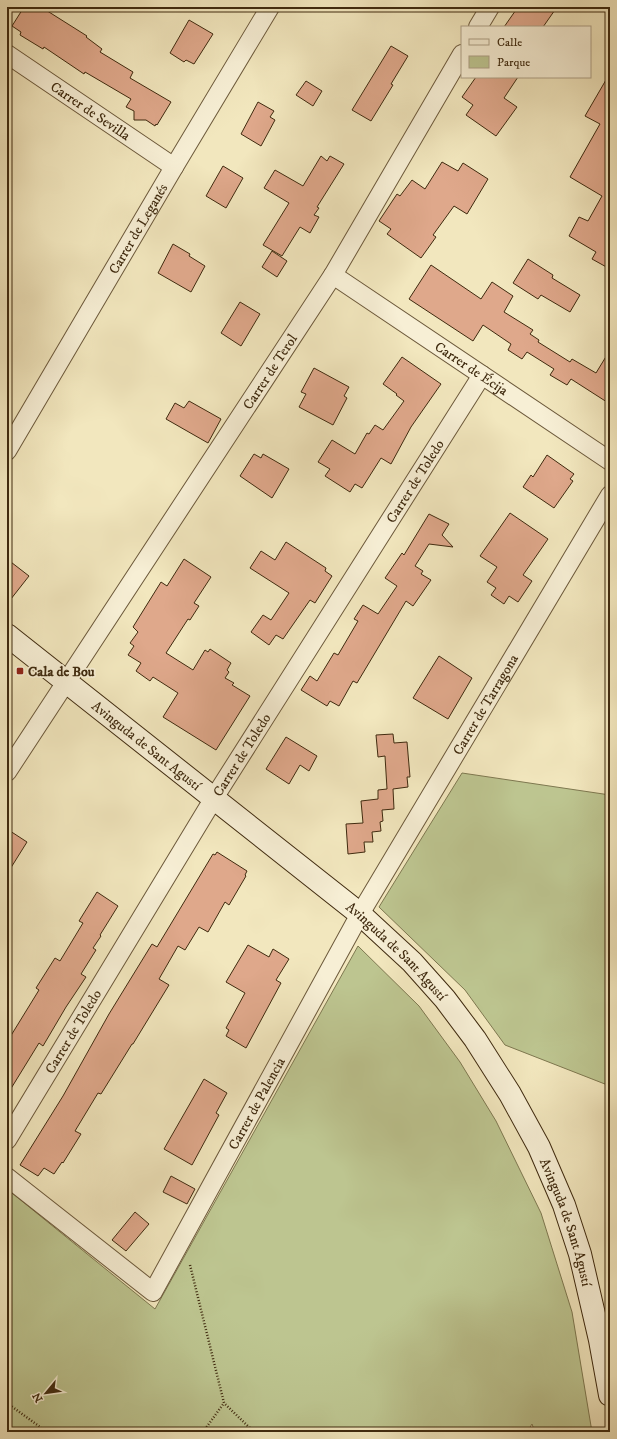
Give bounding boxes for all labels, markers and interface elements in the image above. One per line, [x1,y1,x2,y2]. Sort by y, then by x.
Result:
legend [461,26,591,78]
text: Calle [497,35,522,50]
text: Parque [497,55,530,70]
street label: Carrer de Sevilla [47,78,134,145]
street label: Carrer de Leganés [105,180,172,278]
street label: Carrer de Terol [239,330,302,413]
street label: Carrer de Écija [431,338,511,400]
street label: Carrer de Toledo [383,436,449,527]
street label: Carrer de Tarragona [449,651,523,758]
place label: Cala de Bou [28,663,95,681]
marker: Cala de Bou [15,666,25,676]
street label: Avinguda de Sant Agustí [88,697,205,796]
street label: Carrer de Toledo [209,710,275,800]
street label: Avinguda de Sant Agustí [342,898,451,1006]
street label: Carrer de Toledo [41,986,106,1077]
street label: Carrer de Palencia [225,1054,290,1153]
street label: Avinguda de Sant Agustí [535,1156,595,1289]
north arrow [26,1373,66,1413]
text: N [30,1390,46,1405]

